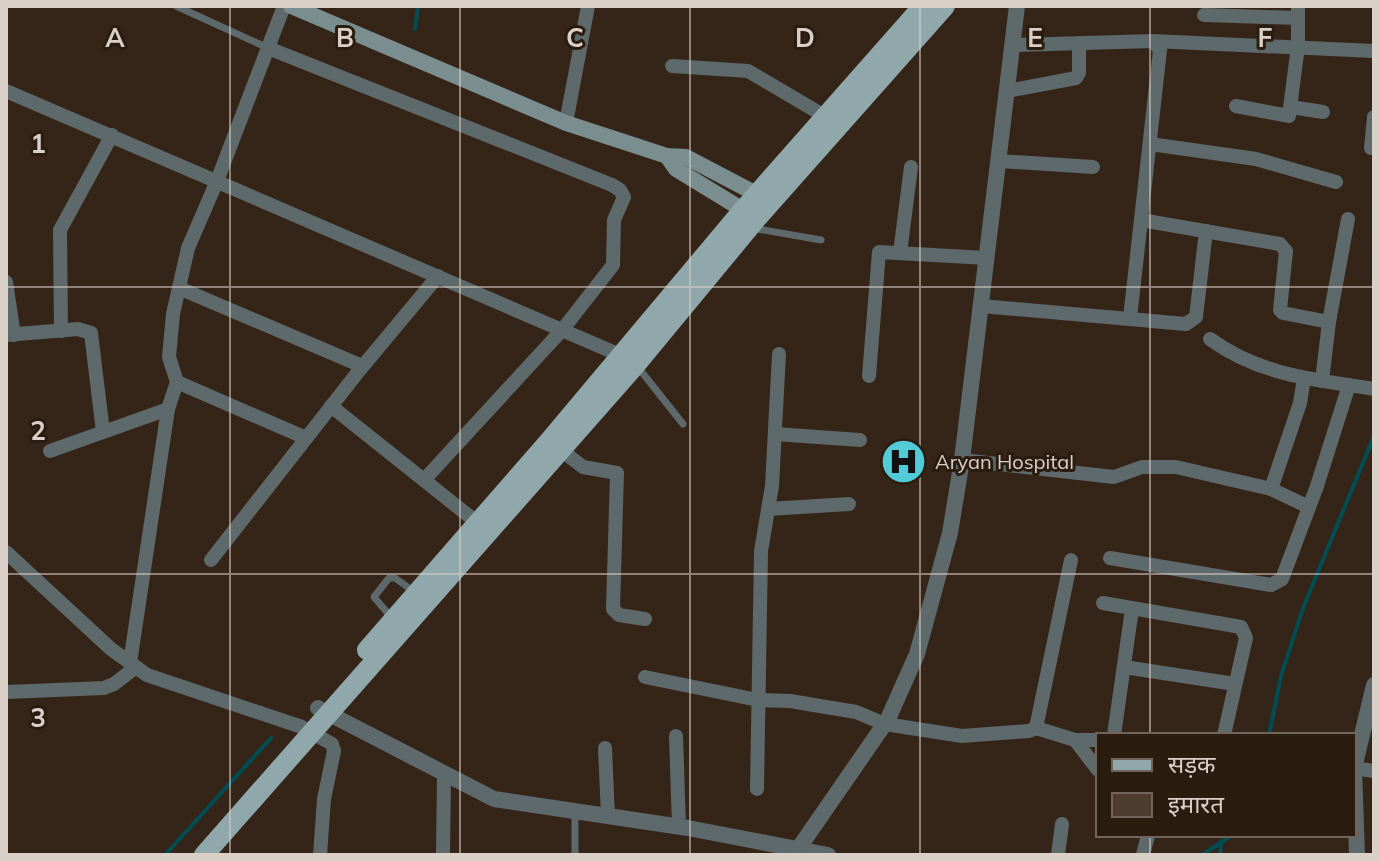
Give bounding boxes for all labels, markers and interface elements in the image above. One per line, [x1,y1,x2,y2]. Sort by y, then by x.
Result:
text: A [105,21,125,54]
text: B [336,21,354,54]
text: C [566,21,584,54]
text: D [795,21,815,54]
text: E [1027,21,1043,54]
text: F [1258,21,1273,54]
text: 1 [30,127,46,160]
text: 2 [30,414,46,447]
hospital icon: Aryan Hospital [880,438,928,486]
place label: Aryan Hospital [935,449,1074,474]
text: 3 [30,701,46,734]
legend [1096,733,1356,837]
text: सड़क [1168,749,1216,779]
text: इमारत [1168,789,1225,819]

